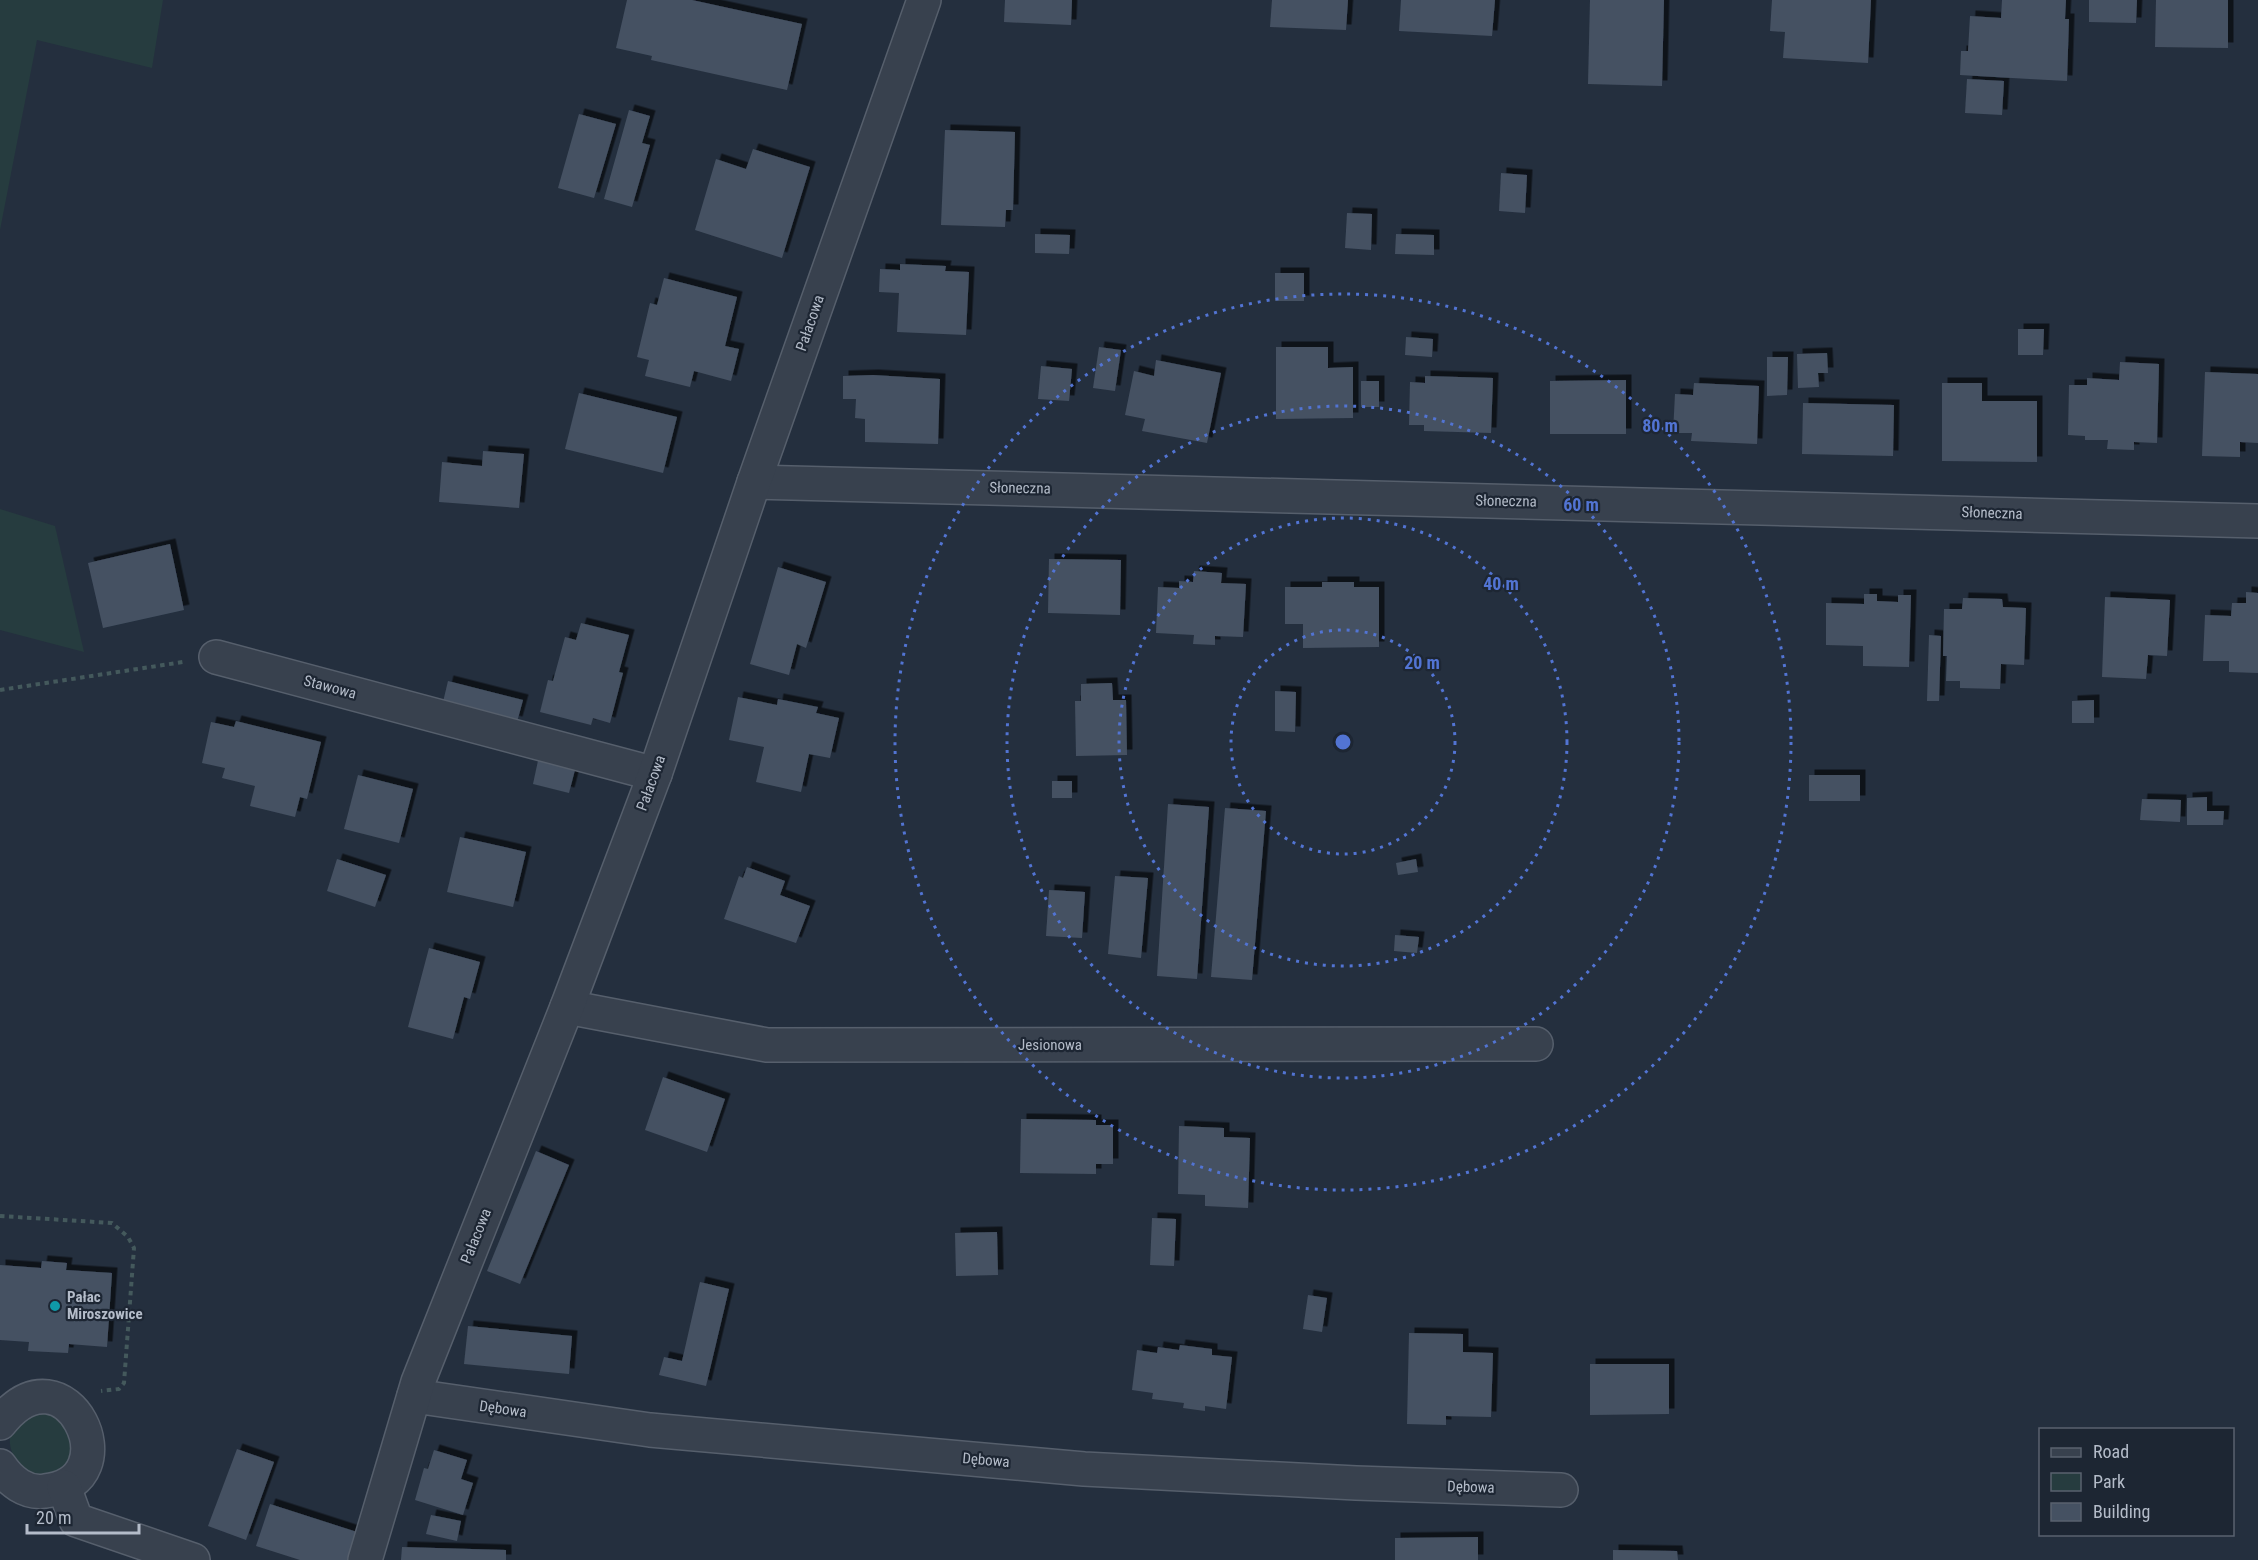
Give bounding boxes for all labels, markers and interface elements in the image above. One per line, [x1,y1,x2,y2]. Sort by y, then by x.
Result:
street label: Pałacowa [792,293,828,353]
text: 80 m [1642,415,1678,436]
street label: Słoneczna [989,478,1051,498]
street label: Słoneczna [1475,491,1537,511]
text: 60 m [1563,494,1599,515]
street label: Słoneczna [1961,503,2023,523]
text: 40 m [1483,573,1519,594]
text: 20 m [1404,652,1440,673]
street label: Stawowa [302,671,358,703]
centre of rings [1333,732,1353,752]
street label: Pałacowa [633,753,669,813]
street label: Jesionowa [1018,1036,1082,1054]
street label: Pałacowa [457,1206,495,1266]
place label: Pałac Miroszowice [67,1288,143,1323]
marker: Pałac Miroszowice [48,1299,62,1313]
street label: Dębowa [478,1397,528,1421]
legend [2039,1428,2234,1536]
text: Road [2093,1441,2129,1462]
street label: Dębowa [962,1449,1010,1471]
text: Park [2093,1471,2125,1492]
street label: Dębowa [1447,1477,1495,1497]
scale bar [27,1497,140,1535]
text: Building [2093,1501,2150,1522]
text: 20 m [36,1507,71,1528]

